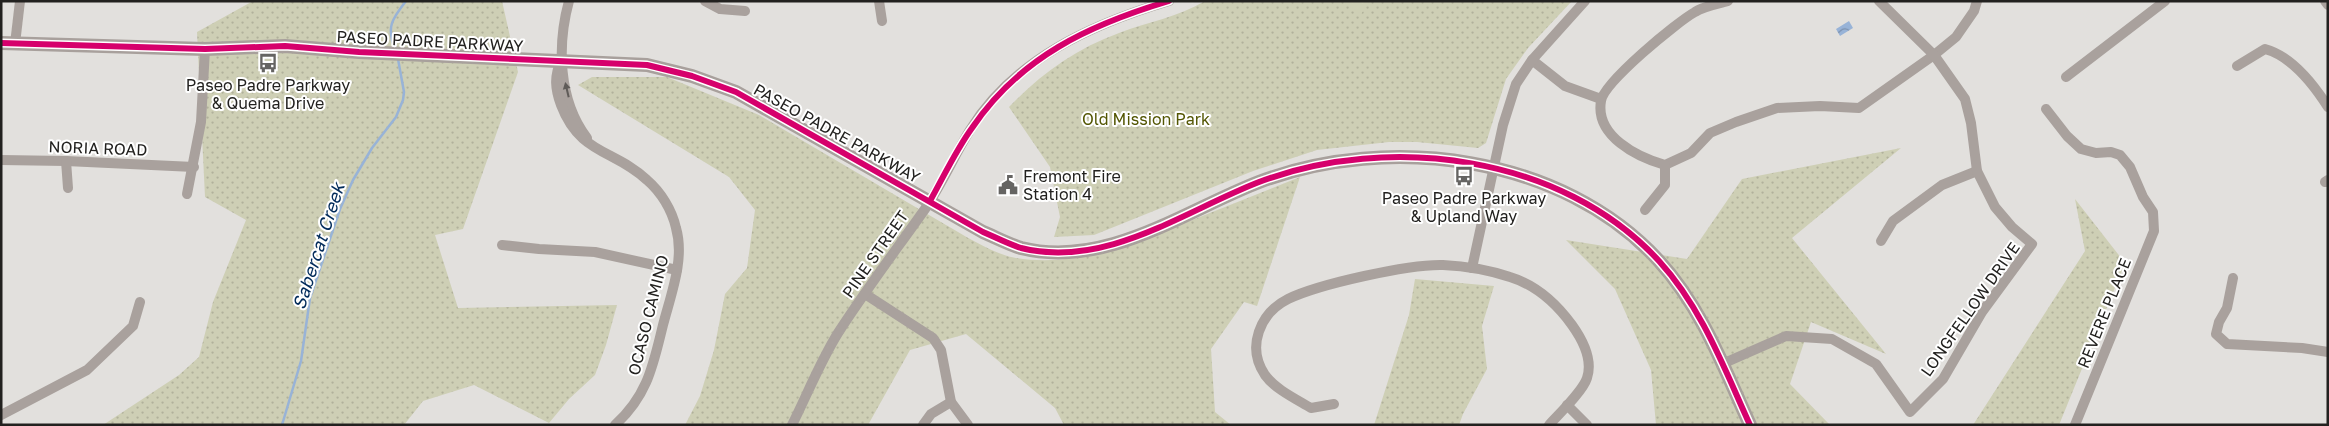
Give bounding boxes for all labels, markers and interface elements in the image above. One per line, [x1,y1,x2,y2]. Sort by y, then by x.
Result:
street label: PASEO PADRE PARKWAY [336,26,525,56]
bus stop icon: Paseo Padre Parkway & Quema Drive [257,52,279,74]
place label: Paseo Padre Parkway & Quema Drive [186,75,350,113]
street label: PASEO PADRE PARKWAY [750,79,924,187]
one-way arrow [563,83,571,98]
park label: Old Mission Park [1082,109,1210,129]
street label: NORIA ROAD [48,136,148,160]
bus stop icon: Paseo Padre Parkway & Upland Way [1453,165,1475,187]
place label: Fremont Fire Station 4 [1023,166,1121,204]
public building icon: Fremont Fire Station 4 [997,174,1019,196]
water label: Sabercat Creek [287,178,349,312]
place label: Paseo Padre Parkway & Upland Way [1382,188,1546,226]
street label: PINE STREET [838,206,912,301]
street label: LONGFELLOW DRIVE [1916,238,2024,380]
street label: OCASO CAMINO [623,253,673,377]
street label: REVERE PLACE [2073,255,2135,371]

